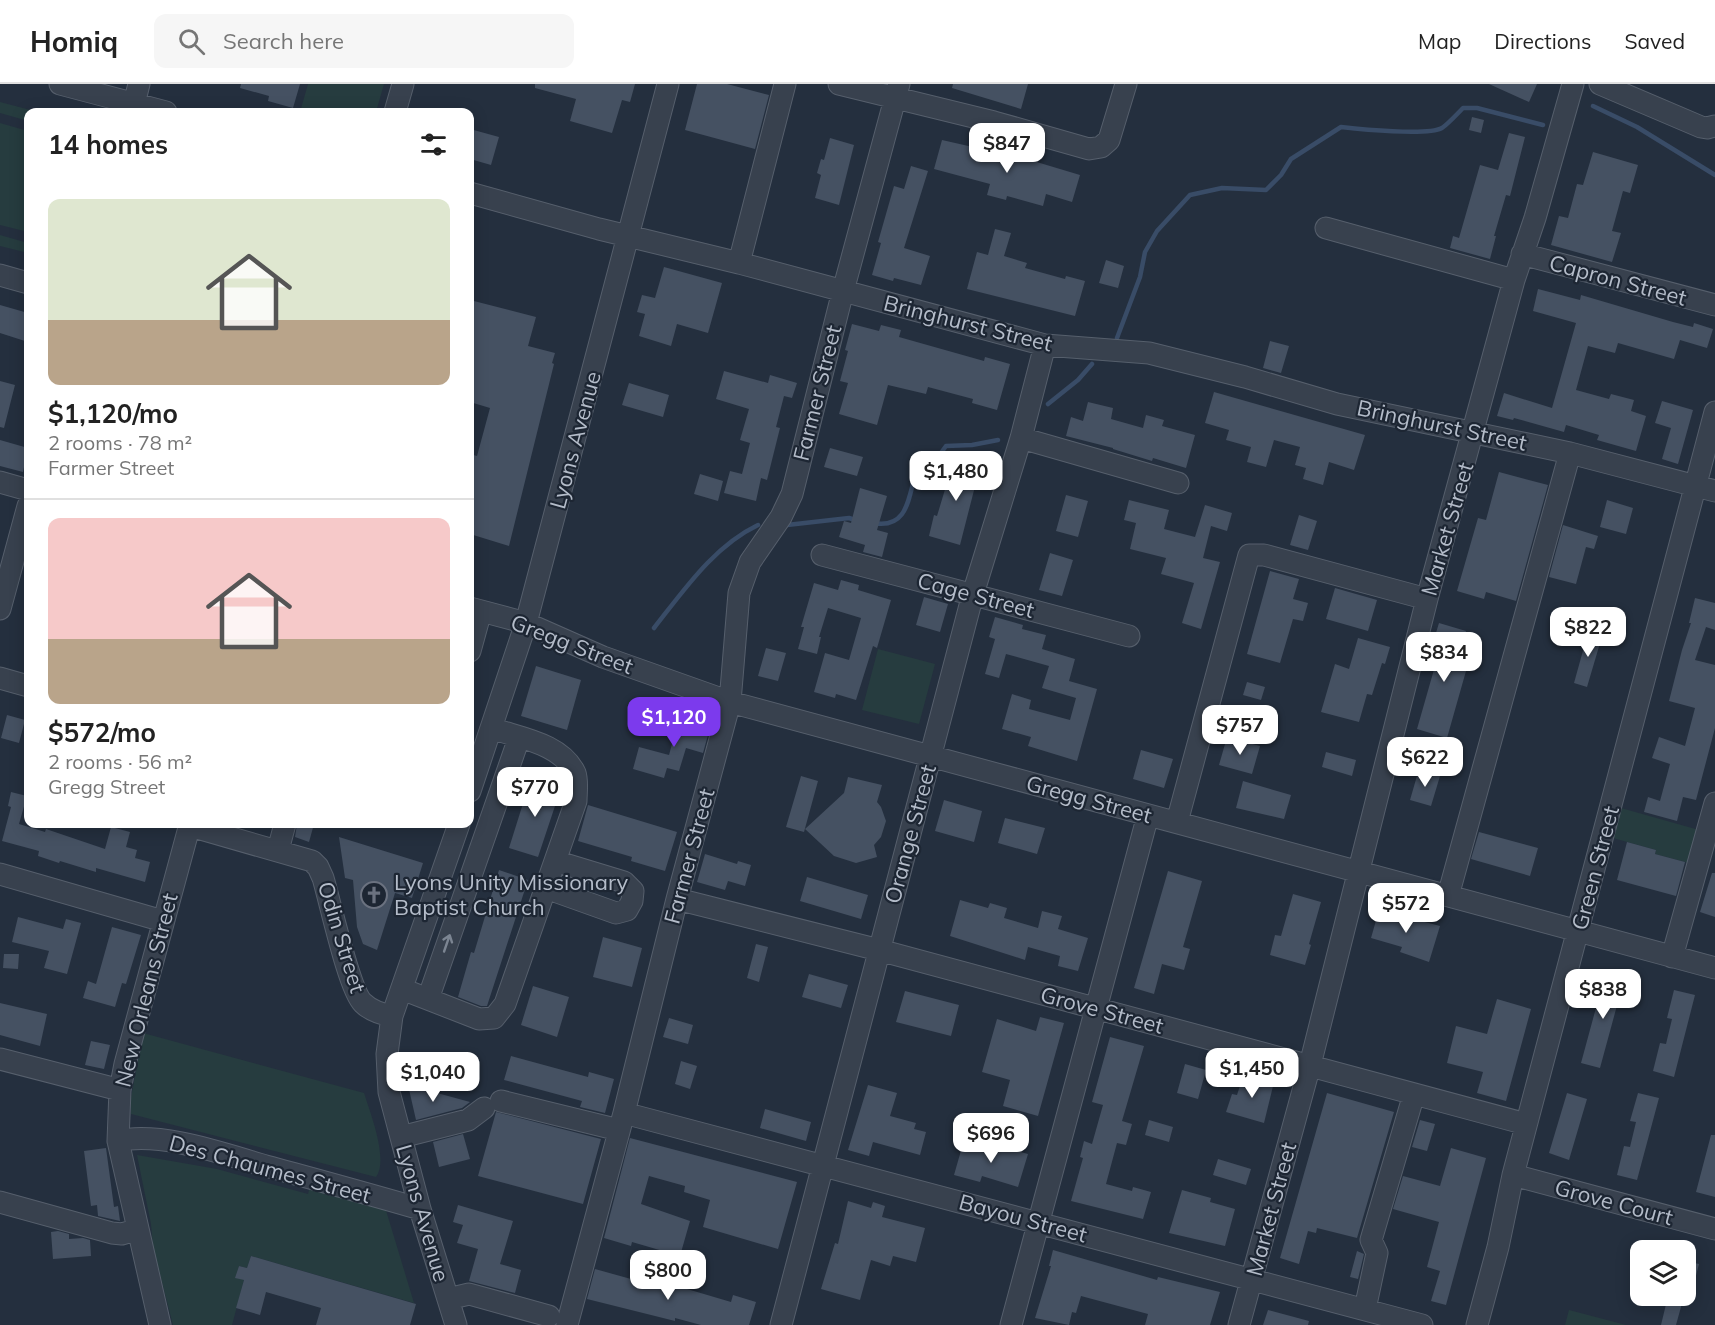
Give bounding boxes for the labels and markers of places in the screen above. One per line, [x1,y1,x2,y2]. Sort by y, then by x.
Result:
pin: $847 [971,123,1043,174]
pin: $1,480 [907,451,1005,502]
pin: $822 [1552,607,1624,658]
pin: $834 [1408,632,1480,683]
pin: $1,120 [625,697,723,748]
pin: $757 [1204,705,1276,756]
pin: $622 [1389,737,1461,788]
pin: $770 [499,767,571,818]
place label: Lyons Unity Missionary Baptist Church [394,868,629,921]
church icon: Lyons Unity Missionary Baptist Church [359,880,389,910]
pin: $572 [1370,883,1442,934]
pin: $838 [1567,969,1639,1020]
pin: $1,450 [1203,1048,1301,1099]
pin: $1,040 [384,1052,482,1103]
pin: $696 [955,1113,1027,1164]
pin: $800 [632,1250,704,1301]

